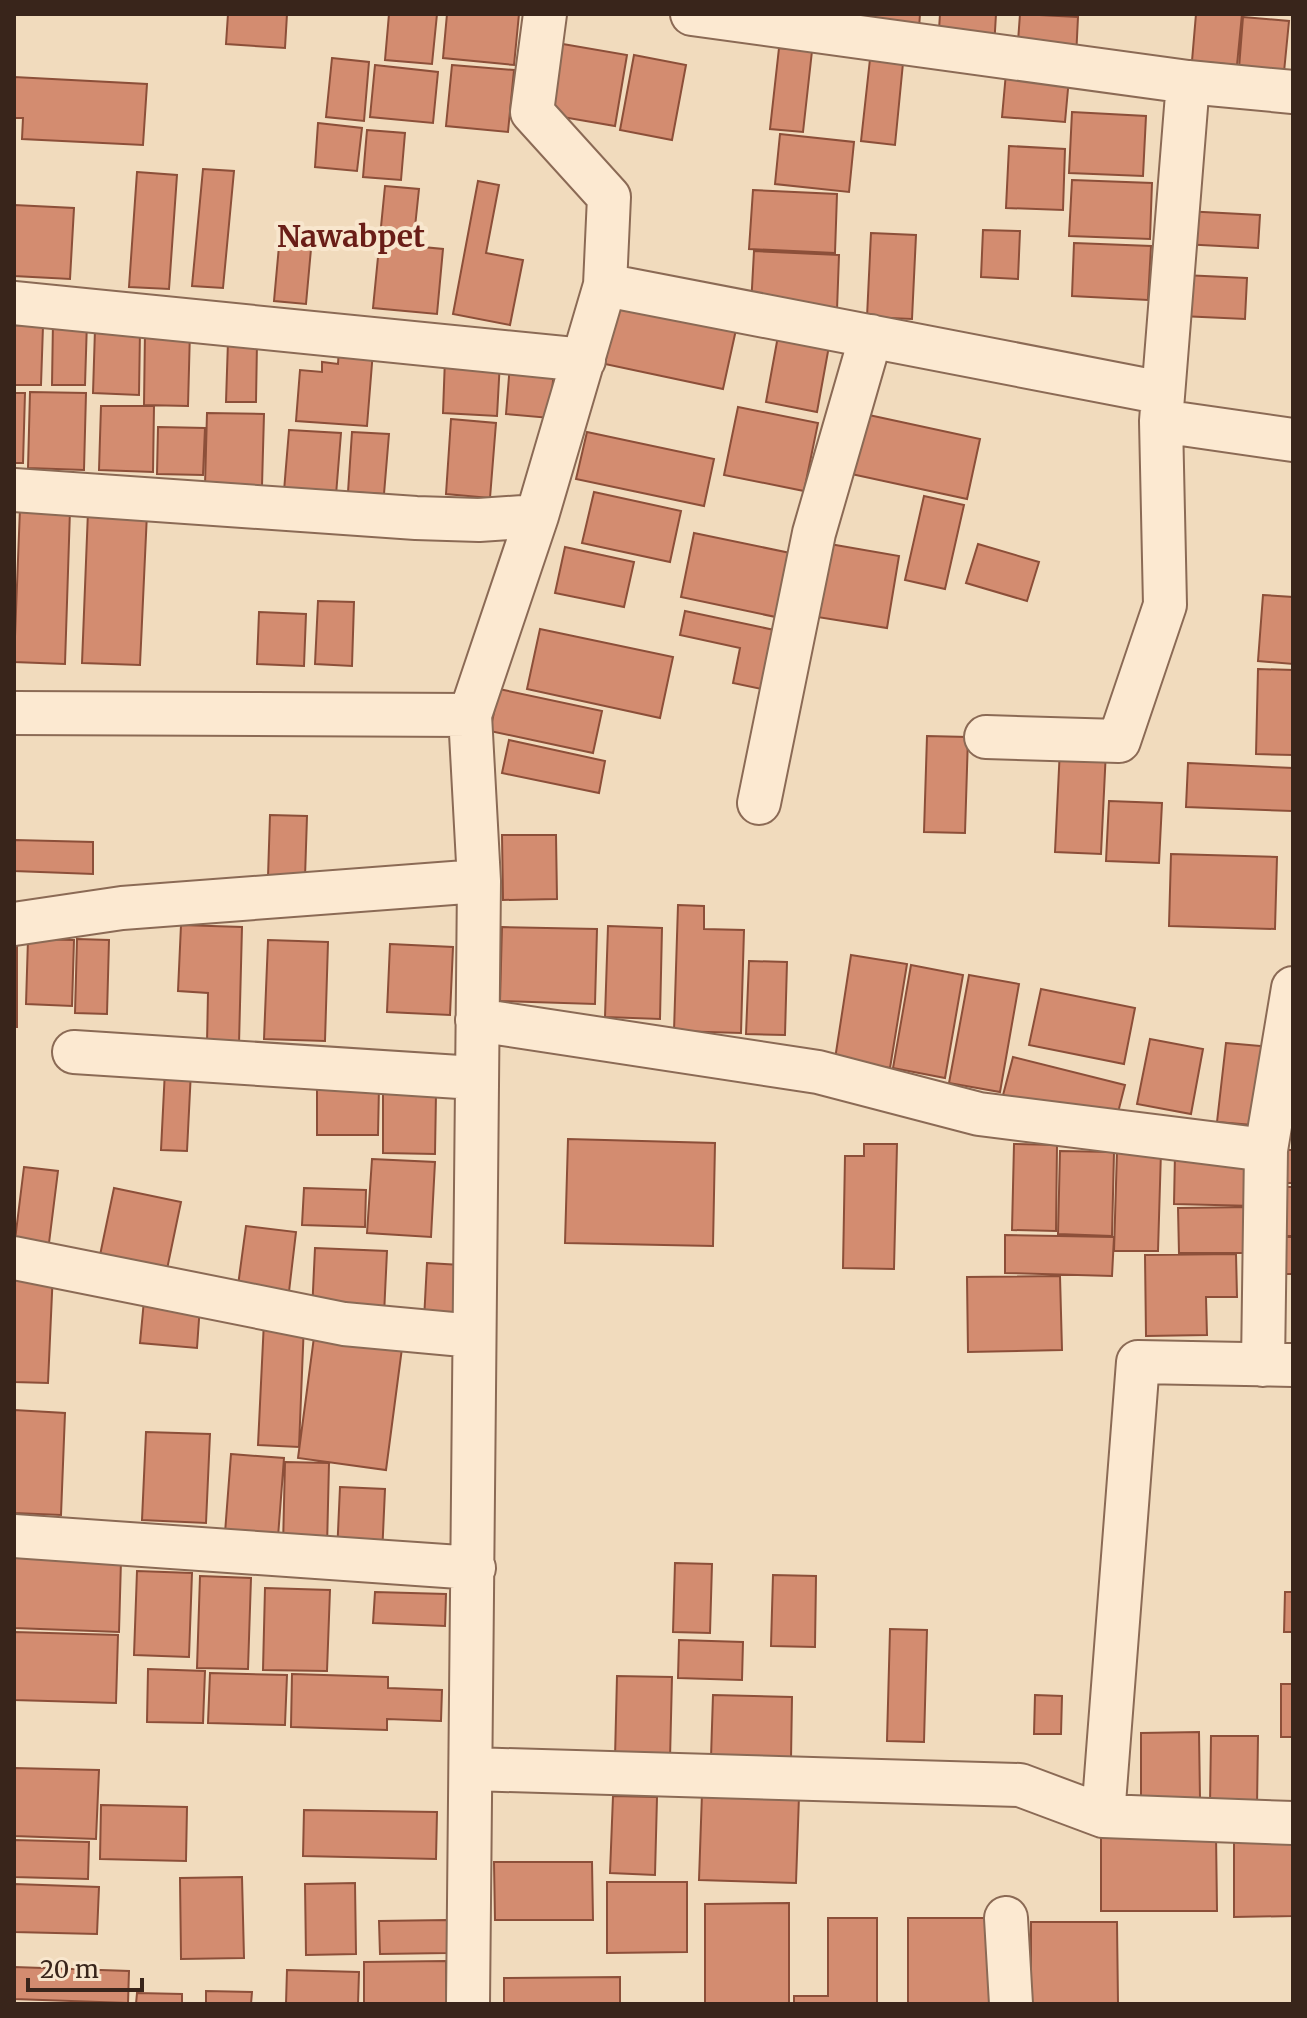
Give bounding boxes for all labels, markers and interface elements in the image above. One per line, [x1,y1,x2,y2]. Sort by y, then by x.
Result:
district label: Nawabpet [277,217,425,255]
scale bar [28,1942,142,1992]
text: 20 m [40,1954,99,1985]

